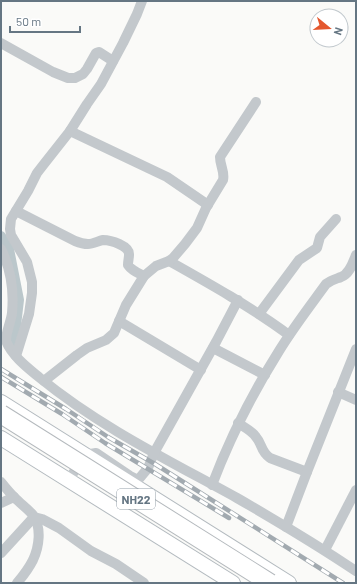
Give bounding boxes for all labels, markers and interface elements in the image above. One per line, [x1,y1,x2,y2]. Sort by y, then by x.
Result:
scale bar [10,8,80,34]
north arrow [309,8,349,48]
text: 50 m [16,14,41,28]
text: N [332,26,346,37]
road number: NH22 [117,489,155,509]

